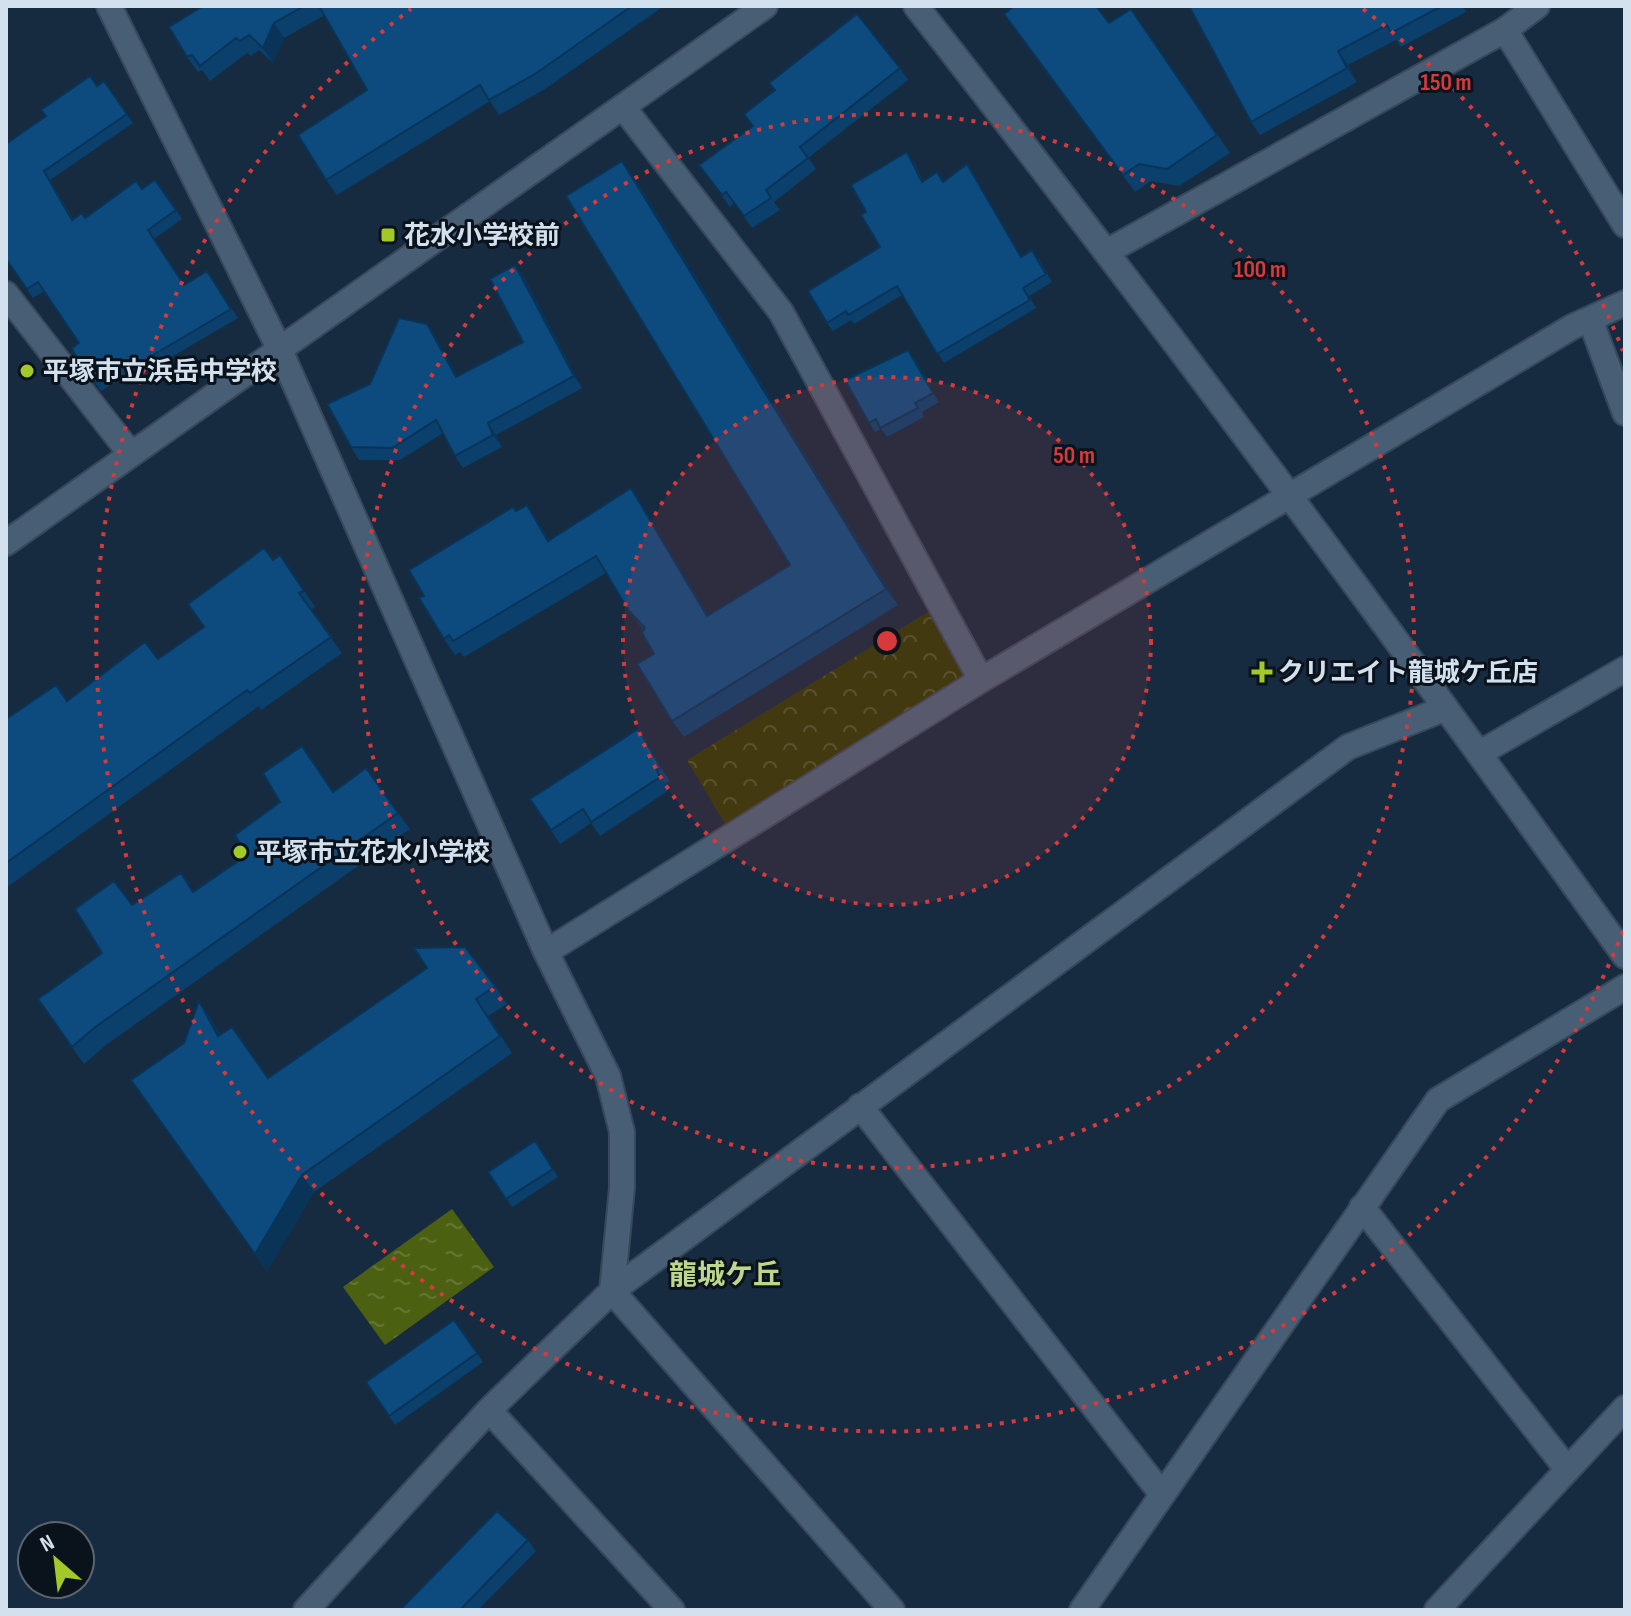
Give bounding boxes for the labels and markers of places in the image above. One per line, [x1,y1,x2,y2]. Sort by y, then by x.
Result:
place label: 花水小学校前 [404,221,560,252]
marker: 花水小学校前 [379,226,397,244]
place label: 平塚市立浜岳中学校 [43,357,277,388]
marker: 平塚市立浜岳中学校 [18,362,36,380]
centre of rings [873,627,901,655]
place label: クリエイト龍城ケ丘店 [1278,658,1538,689]
marker: クリエイト龍城ケ丘店 [1253,663,1271,681]
place label: 平塚市立花水小学校 [256,838,490,869]
marker: 平塚市立花水小学校 [231,843,249,861]

